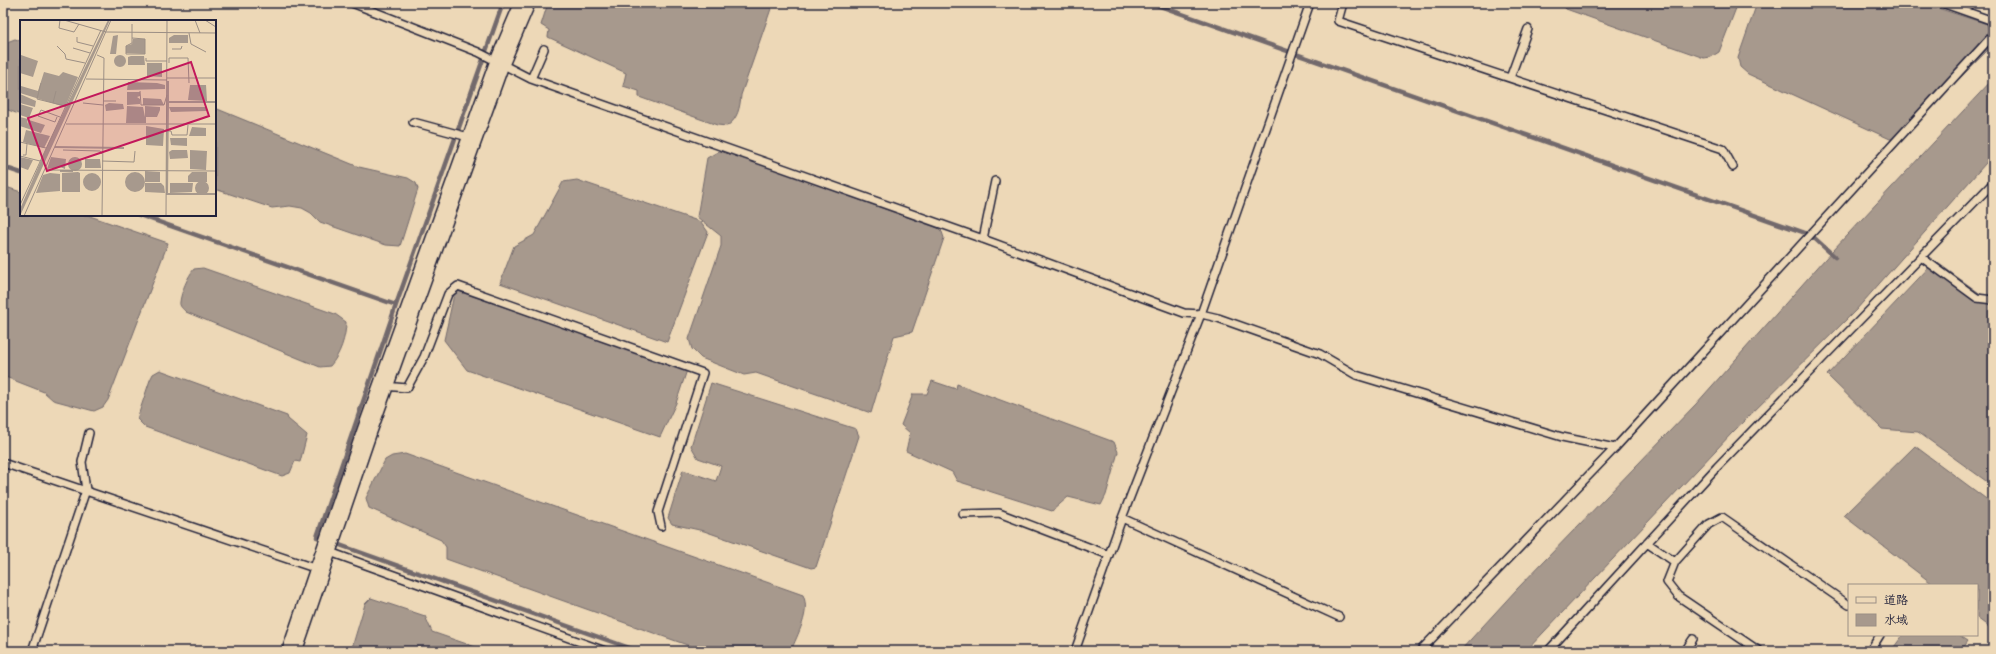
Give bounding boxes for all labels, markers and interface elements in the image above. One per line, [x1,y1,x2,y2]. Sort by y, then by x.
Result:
inset map [20,20,216,216]
legend [1848,584,1978,636]
text: 道路 [1884,593,1908,608]
text: 水域 [1884,613,1908,628]

